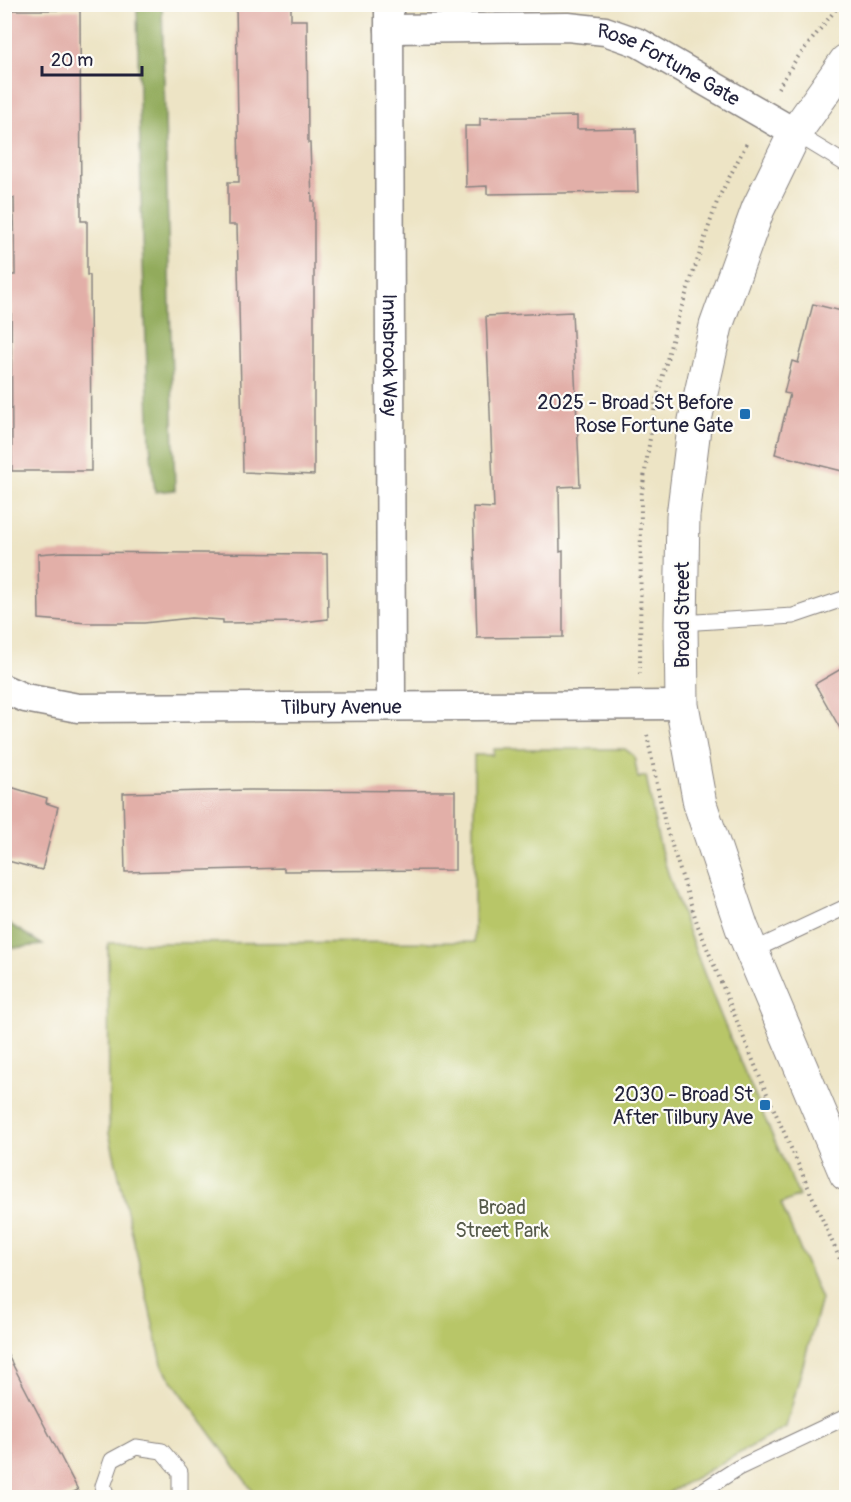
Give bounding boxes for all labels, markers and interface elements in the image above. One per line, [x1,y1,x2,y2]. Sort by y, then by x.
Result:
street label: Rose Fortune Gate [596,18,744,112]
scale bar [42,39,142,77]
text: 20 m [51,49,93,72]
street label: Innsbrook Way [377,294,402,417]
place label: 2025 - Broad St Before Rose Fortune Gate [537,390,733,438]
marker: 2025 - Broad St Before Rose Fortune Gate [738,407,752,421]
street label: Broad Street [670,561,695,668]
street label: Tilbury Avenue [281,694,402,720]
place label: 2030 - Broad St After Tilbury Ave [613,1082,754,1130]
marker: 2030 - Broad St After Tilbury Ave [758,1098,772,1112]
park label: Broad Street Park [455,1195,549,1243]

